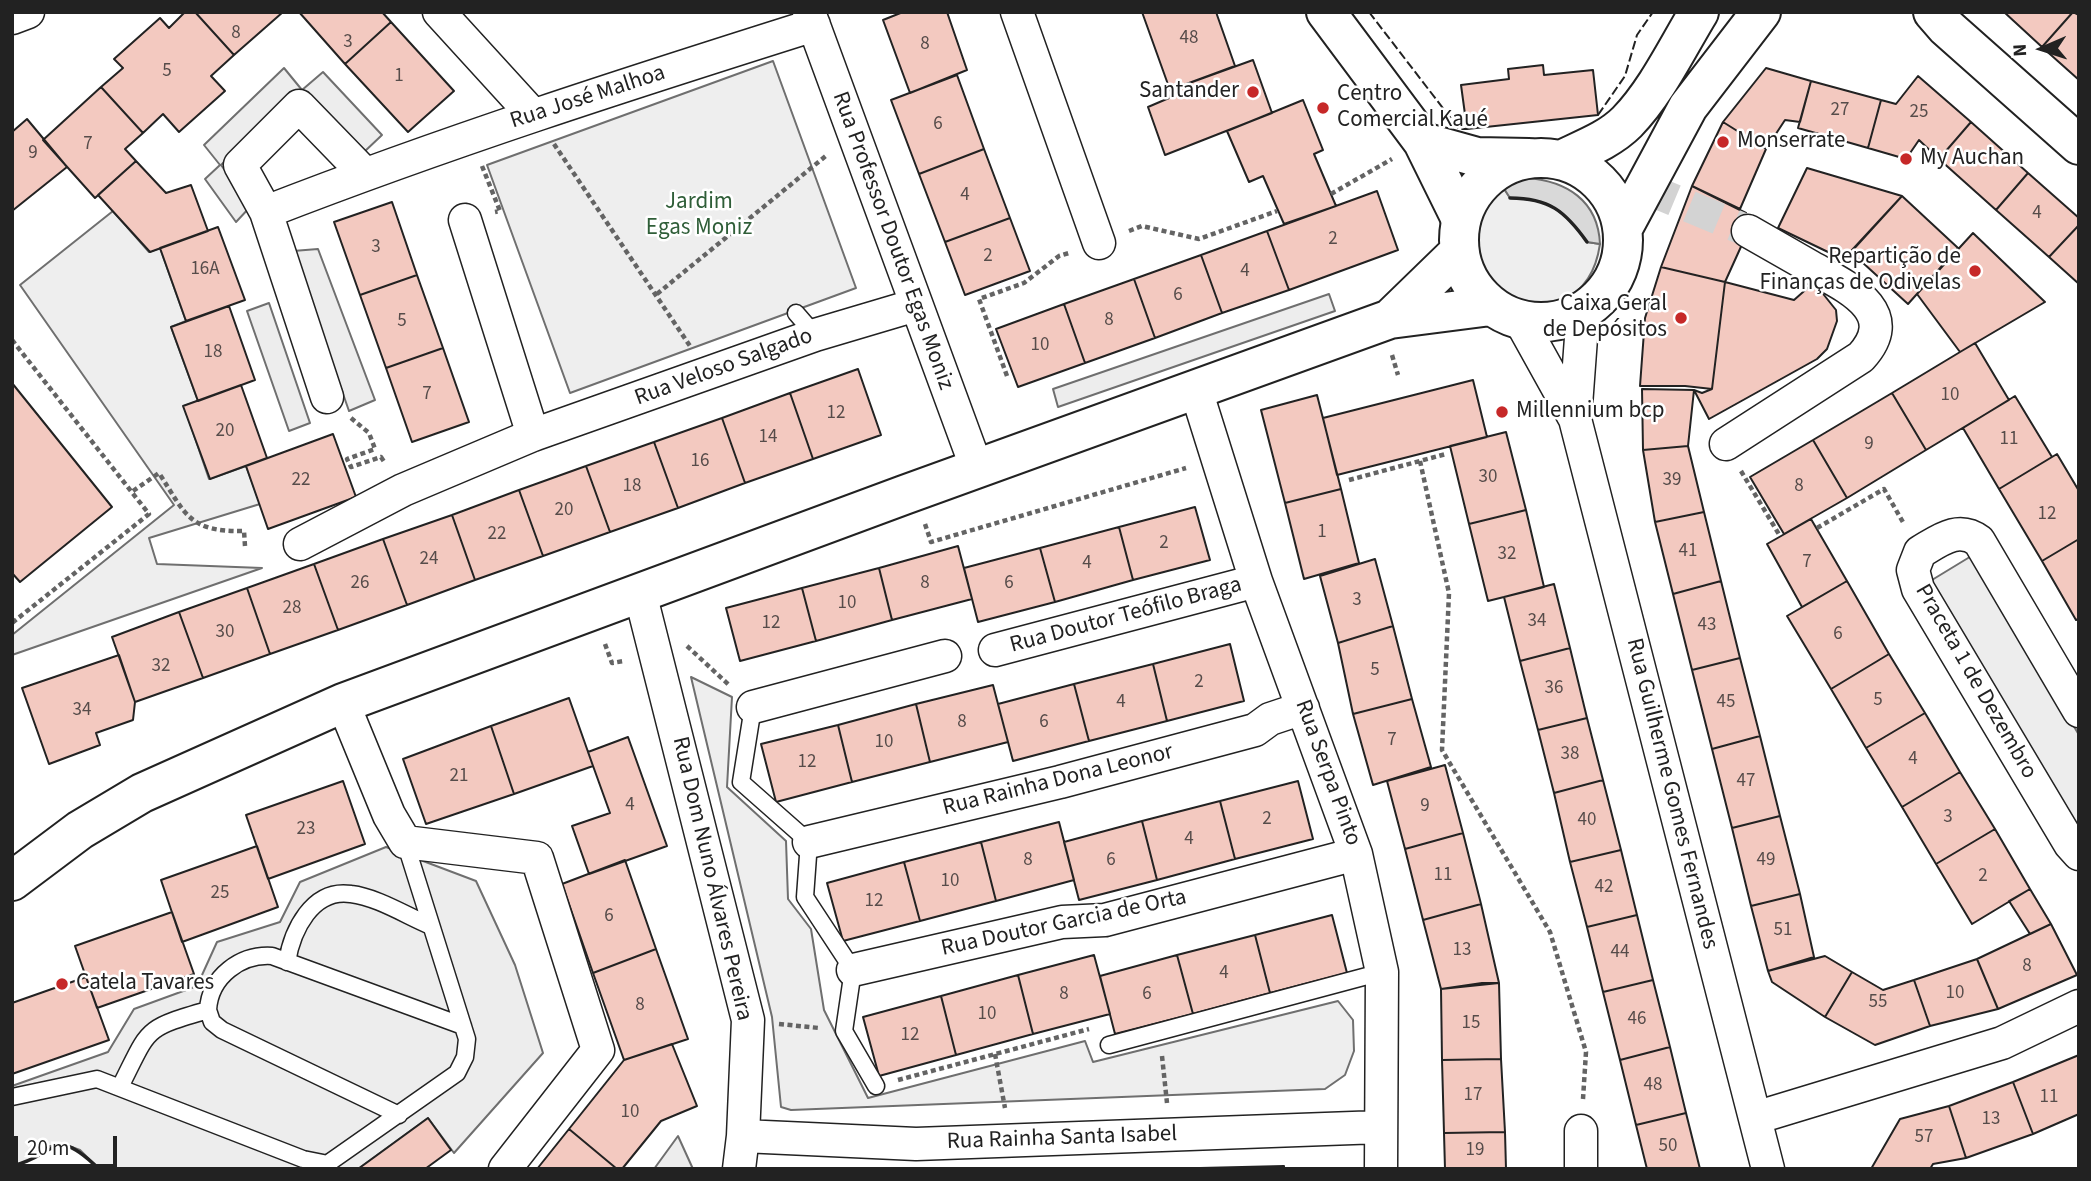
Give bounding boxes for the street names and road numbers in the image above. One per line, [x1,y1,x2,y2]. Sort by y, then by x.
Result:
street label: Rua José Malhoa [507,60,669,136]
street label: Rua Professor Doutor Egas Moniz [825,88,959,394]
street label: Rua Veloso Salgado [631,323,817,413]
street label: Rua Doutor Teófilo Braga [1007,572,1245,660]
street label: Praceta 1 de Dezembro [1908,580,2042,784]
street label: Rua Guilherme Gomes Fernandes [1619,636,1723,952]
street label: Rua Serpa Pinto [1288,696,1366,850]
street label: Rua Dom Nuno Álvares Pereira [665,734,757,1024]
street label: Rua Rainha Dona Leonor [940,739,1176,823]
street label: Rua Doutor Garcia de Orta [939,884,1189,964]
street label: Rua Rainha Santa Isabel [946,1121,1178,1157]

